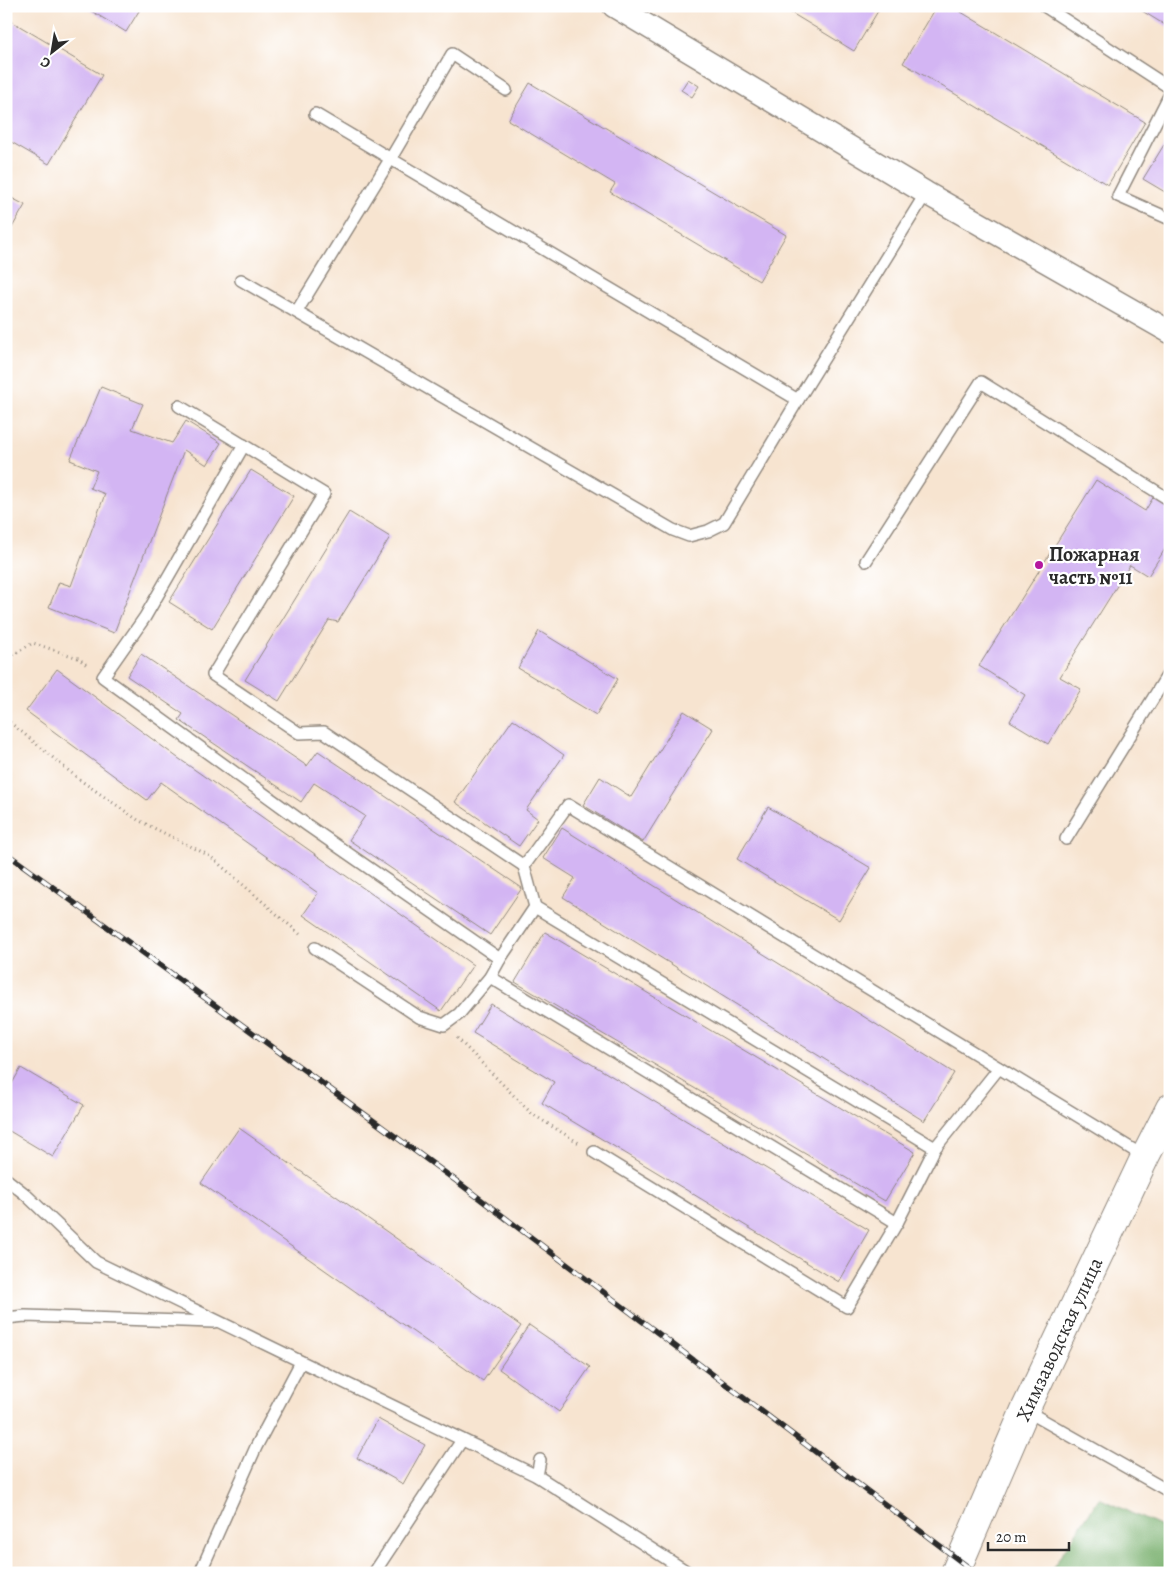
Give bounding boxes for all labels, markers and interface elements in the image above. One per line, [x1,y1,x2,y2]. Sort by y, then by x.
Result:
north arrow [28,28,78,78]
text: С [37,52,54,73]
place label: Пожарная часть №11 [1049,541,1140,591]
marker: Пожарная часть №11 [1033,559,1045,571]
street label: Химзаводская улица [1010,1252,1110,1426]
scale bar [988,1519,1070,1551]
text: 20 m [996,1527,1027,1547]

